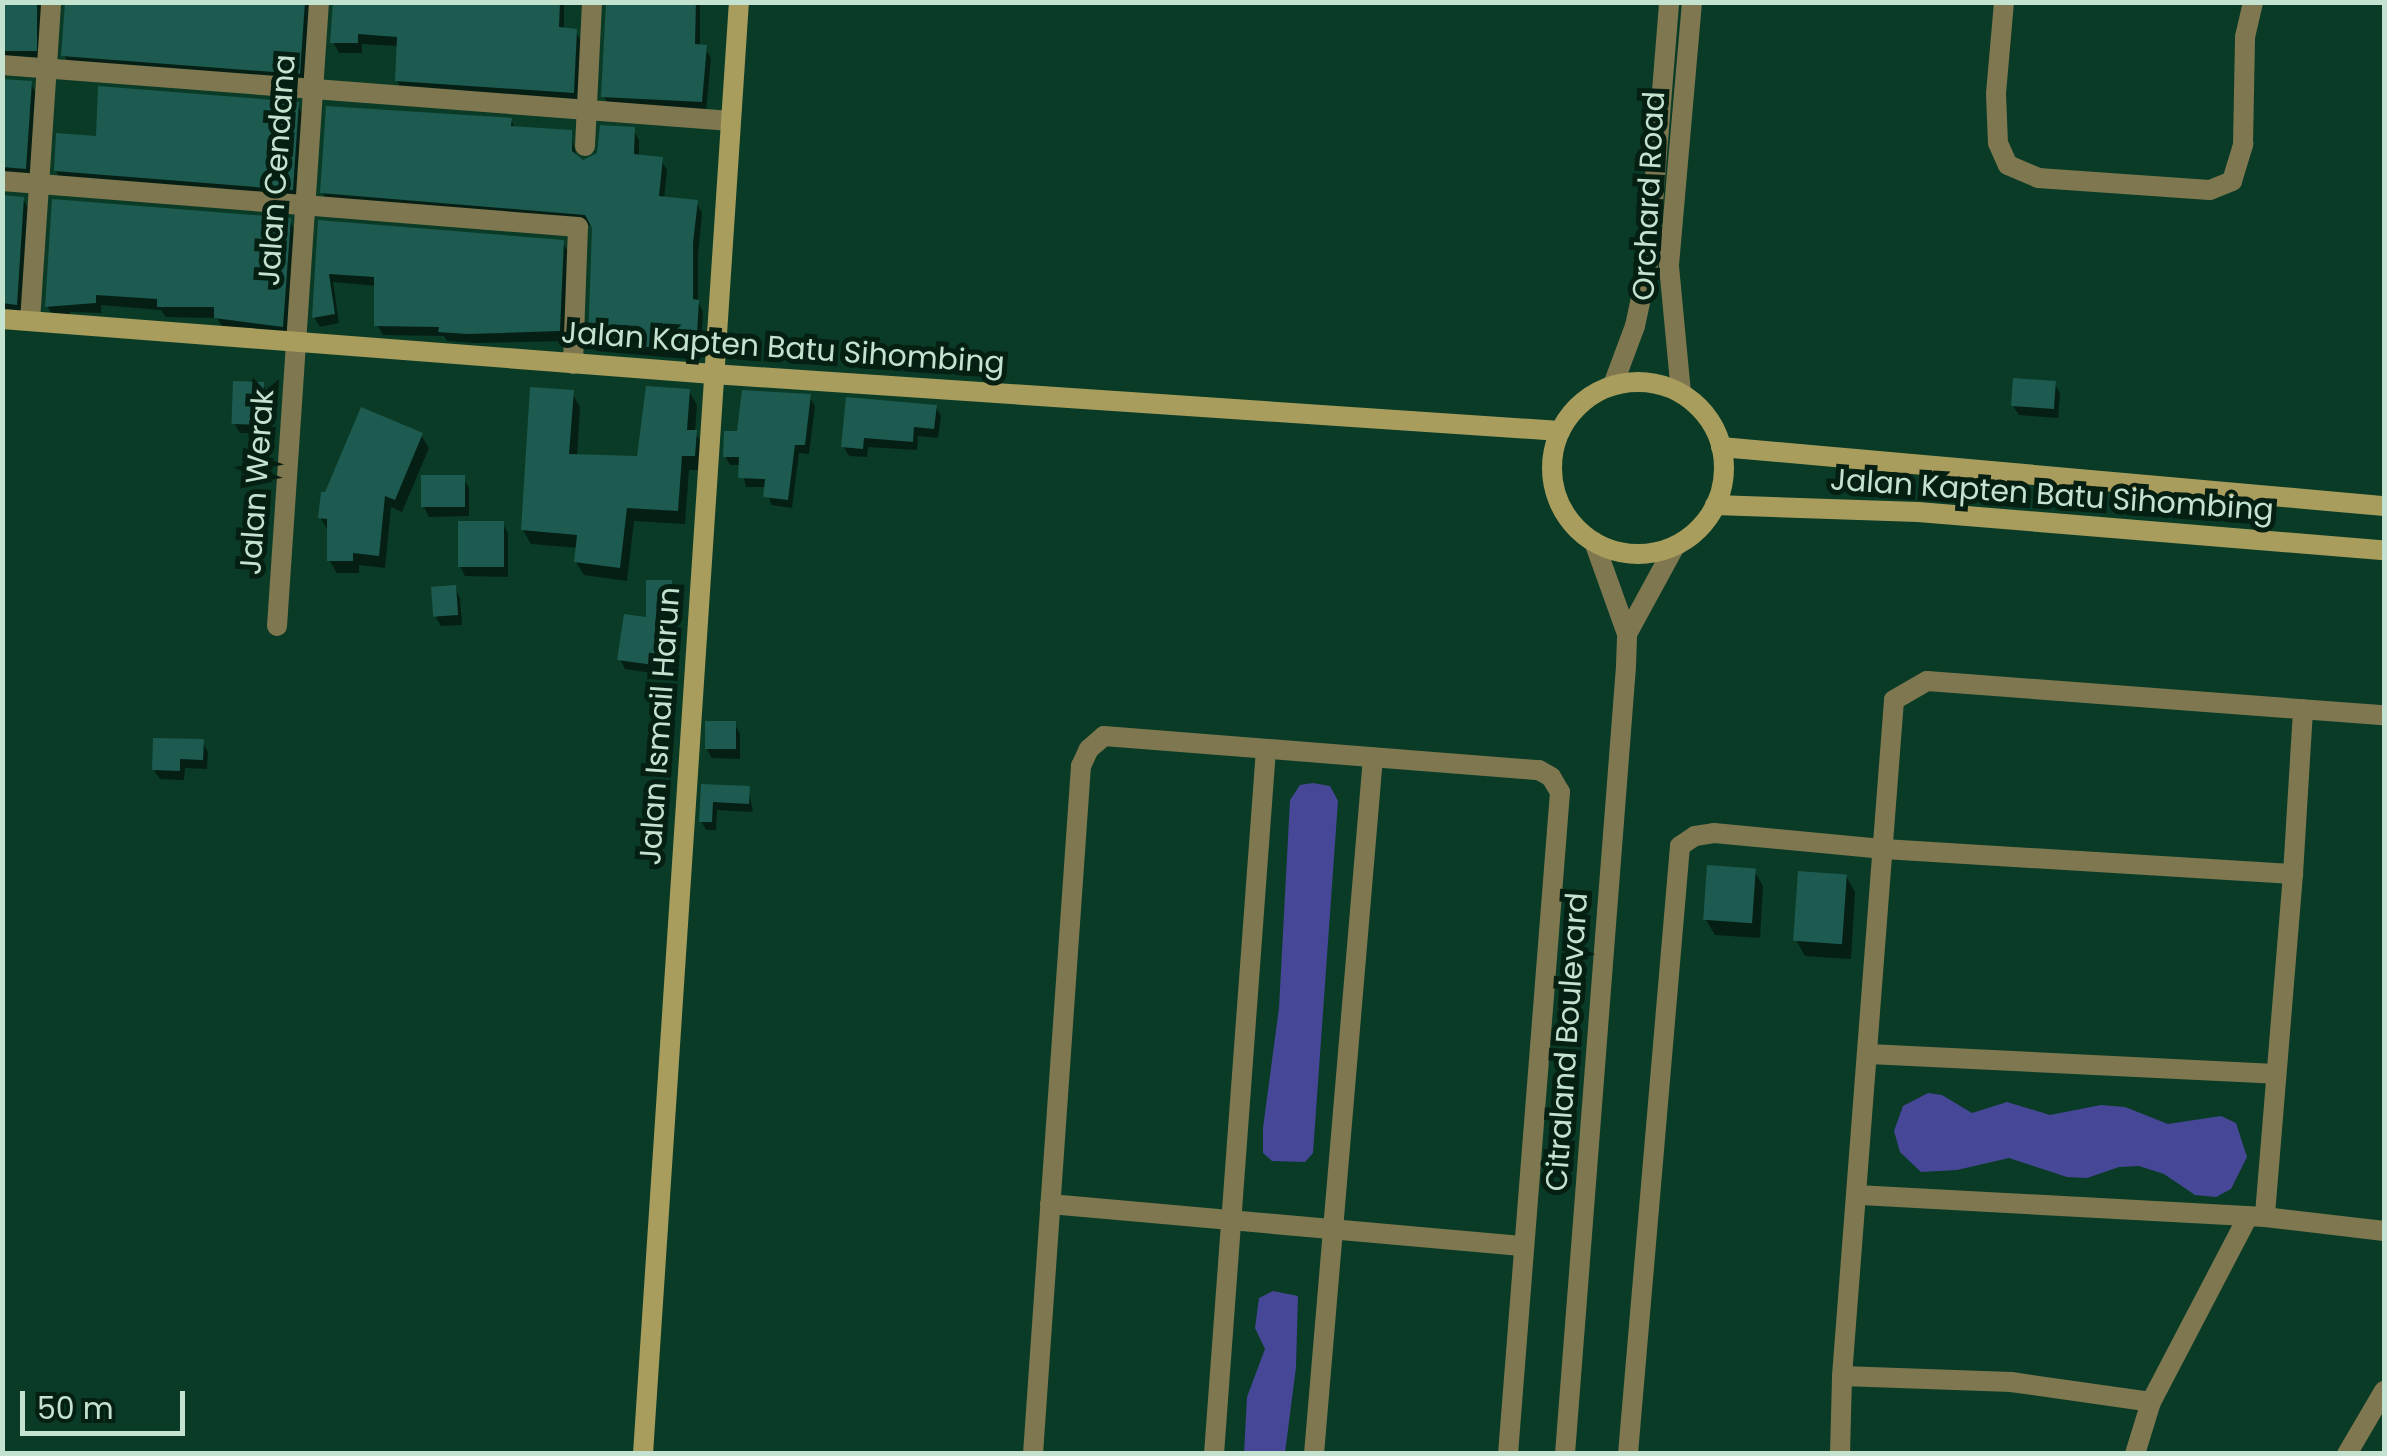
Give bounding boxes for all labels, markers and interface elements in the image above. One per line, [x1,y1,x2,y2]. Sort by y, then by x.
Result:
street label: Jalan Cendana [251,53,303,287]
street label: Orchard Road [1626,90,1672,302]
street label: Jalan Kapten Batu Sihombing [560,315,1006,381]
street label: Jalan Werak [233,388,281,576]
street label: Jalan Kapten Batu Sihombing [1829,462,2275,528]
street label: Jalan Ismail Harun [632,586,688,866]
street label: Citraland Boulevard [1539,891,1595,1193]
scale bar [25,1371,190,1433]
text: 50 m [37,1387,114,1430]

